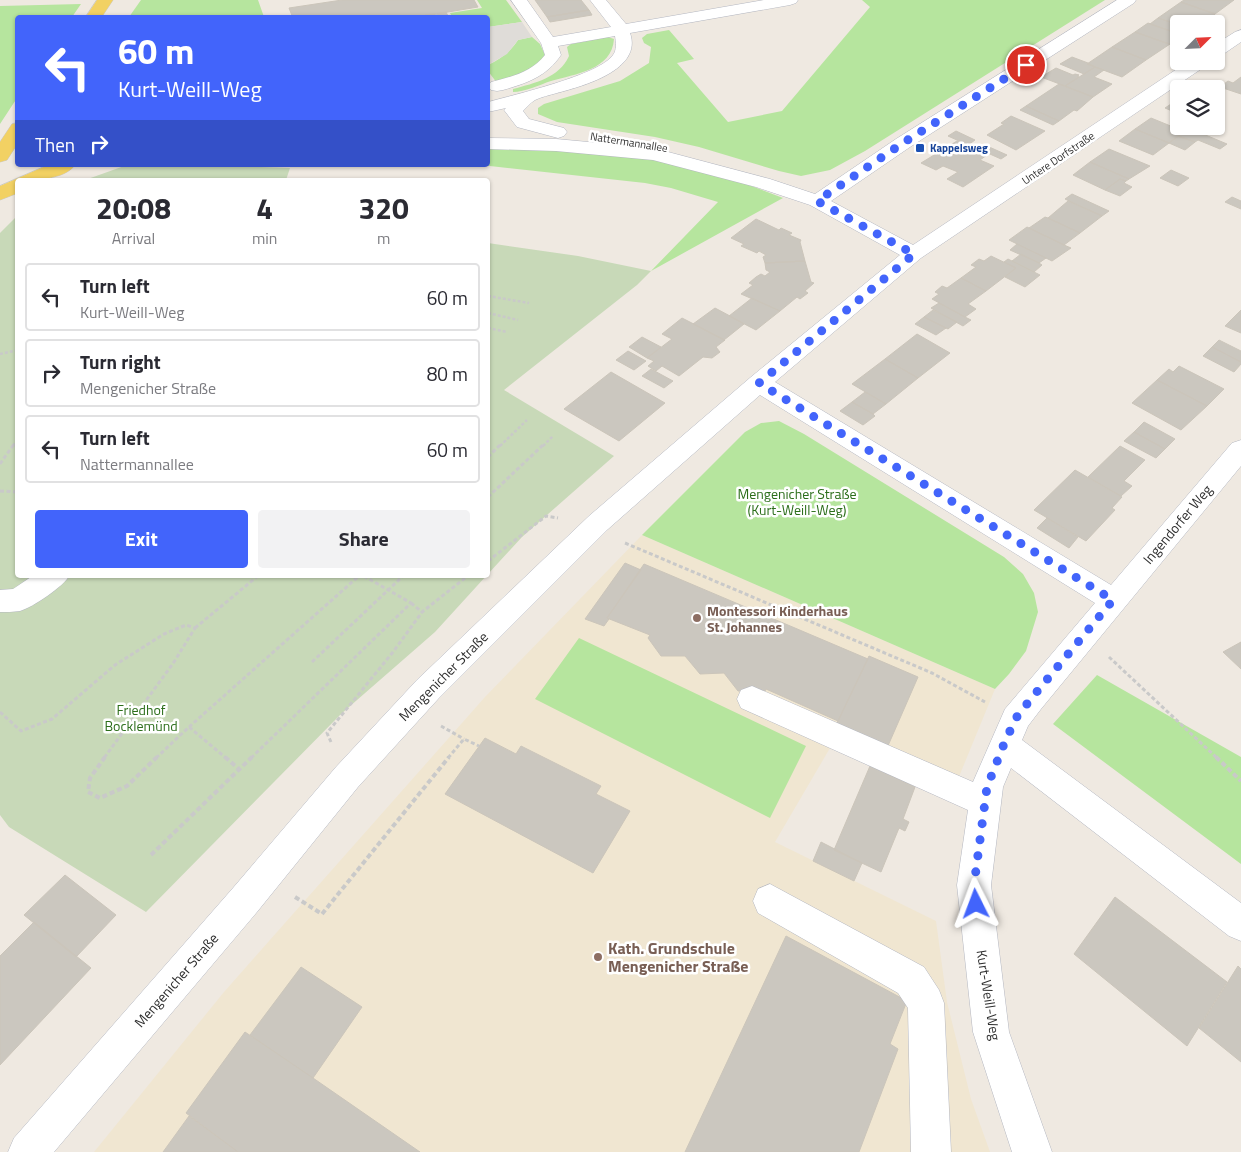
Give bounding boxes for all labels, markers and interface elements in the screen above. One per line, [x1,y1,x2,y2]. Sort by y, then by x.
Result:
north arrow [1170,15,1225,70]
map controls [1170,15,1225,135]
text: 60 m [118,24,194,78]
icon: left [35,35,100,100]
pin [1005,44,1047,86]
icon: arrive [1012,51,1040,79]
text: Kurt-Weill-Weg [118,72,262,106]
button: layers [1170,80,1225,135]
street label: Untere Dorfstraße [1018,127,1098,188]
street label: Nattermannallee [589,128,669,156]
text: Then [35,130,75,159]
icon: right [85,130,113,158]
place label: Kappelsweg [930,140,988,156]
marker: Kappelsweg [914,142,926,154]
text: 20:08 [96,185,171,231]
text: 4 [256,185,273,231]
text: 320 [359,185,409,231]
text: Arrival [112,226,155,250]
text: min [252,226,277,250]
text: m [377,226,390,250]
text: Turn left [80,271,150,300]
icon: left [37,283,65,311]
text: 60 m [427,283,468,312]
text: Kurt-Weill-Weg [80,300,185,324]
text: Turn right [80,347,161,376]
icon: right [37,359,65,387]
text: 80 m [427,359,468,388]
text: Mengenicher Straße [80,376,216,400]
text: Turn left [80,423,150,452]
icon: left [37,435,65,463]
text: 60 m [427,435,468,464]
text: Nattermannallee [80,452,194,476]
street label: Ingendorfer Weg [1137,480,1217,568]
park label: Mengenicher Straße (Kurt-Weill-Weg) [737,483,857,520]
button: Exit [35,510,248,568]
button: Share [258,510,470,568]
place label: Montessori Kinderhaus St. Johannes [707,600,848,637]
marker: Montessori Kinderhaus St. Johannes [691,612,703,624]
street label: Mengenicher Straße [393,626,493,726]
park label: Friedhof Bocklemünd [104,699,178,736]
position arrow [949,877,1001,929]
street label: Mengenicher Straße [129,928,223,1032]
place label: Kath. Grundschule Mengenicher Straße [608,936,748,978]
street label: Kurt-Weill-Weg [971,948,1007,1042]
marker: Kath. Grundschule Mengenicher Straße [592,951,604,963]

